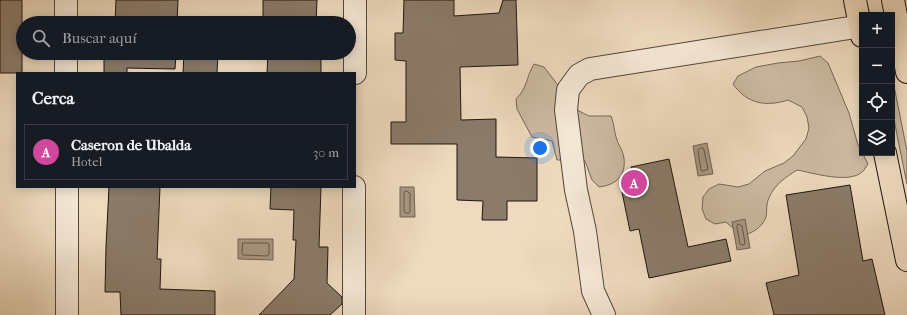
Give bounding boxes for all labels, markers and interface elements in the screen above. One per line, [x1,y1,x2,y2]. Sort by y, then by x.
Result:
map controls [859,12,895,156]
button: + [859,12,895,48]
search box [16,16,356,60]
icon: search [30,27,52,49]
text: Buscar aquí [62,29,137,47]
button: − [859,48,895,84]
button: locate [859,84,895,120]
text: Cerca [32,88,74,108]
button: layers [859,120,895,156]
text: Caseron de Ubalda [71,136,191,154]
your location [530,138,550,158]
text: A [42,145,50,160]
text: 30 m [313,145,339,160]
text: Hotel [71,154,102,169]
pin: A [621,168,647,198]

